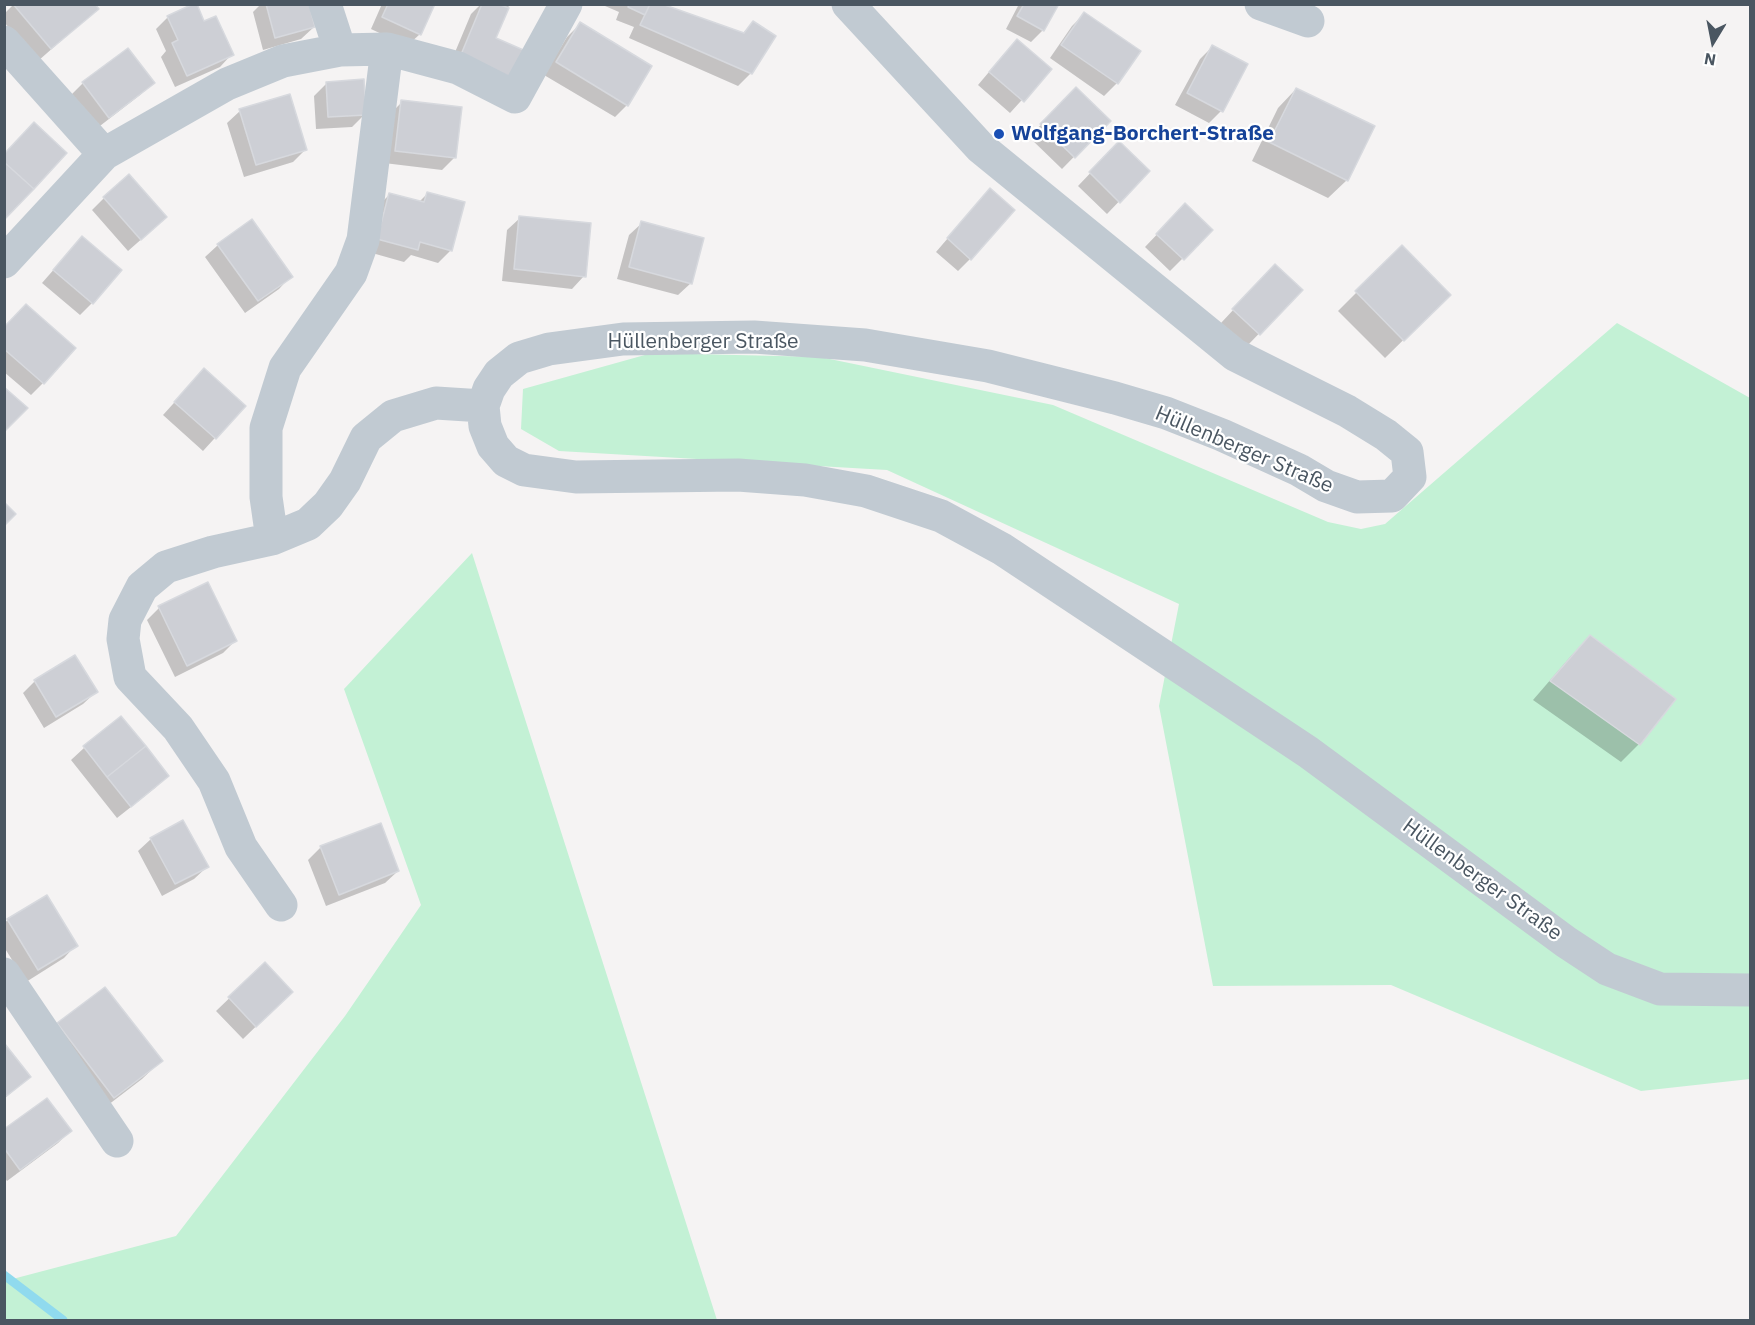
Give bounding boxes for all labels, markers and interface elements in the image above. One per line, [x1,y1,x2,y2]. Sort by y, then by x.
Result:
north arrow [1683,12,1743,72]
text: N [1702,49,1717,71]
place label: Wolfgang-Borchert-Straße [1011,121,1274,147]
marker: Wolfgang-Borchert-Straße [992,127,1006,141]
street label: Hüllenberger Straße [607,329,799,355]
street label: Hüllenberger Straße [1151,401,1337,499]
street label: Hüllenberger Straße [1397,814,1567,946]

